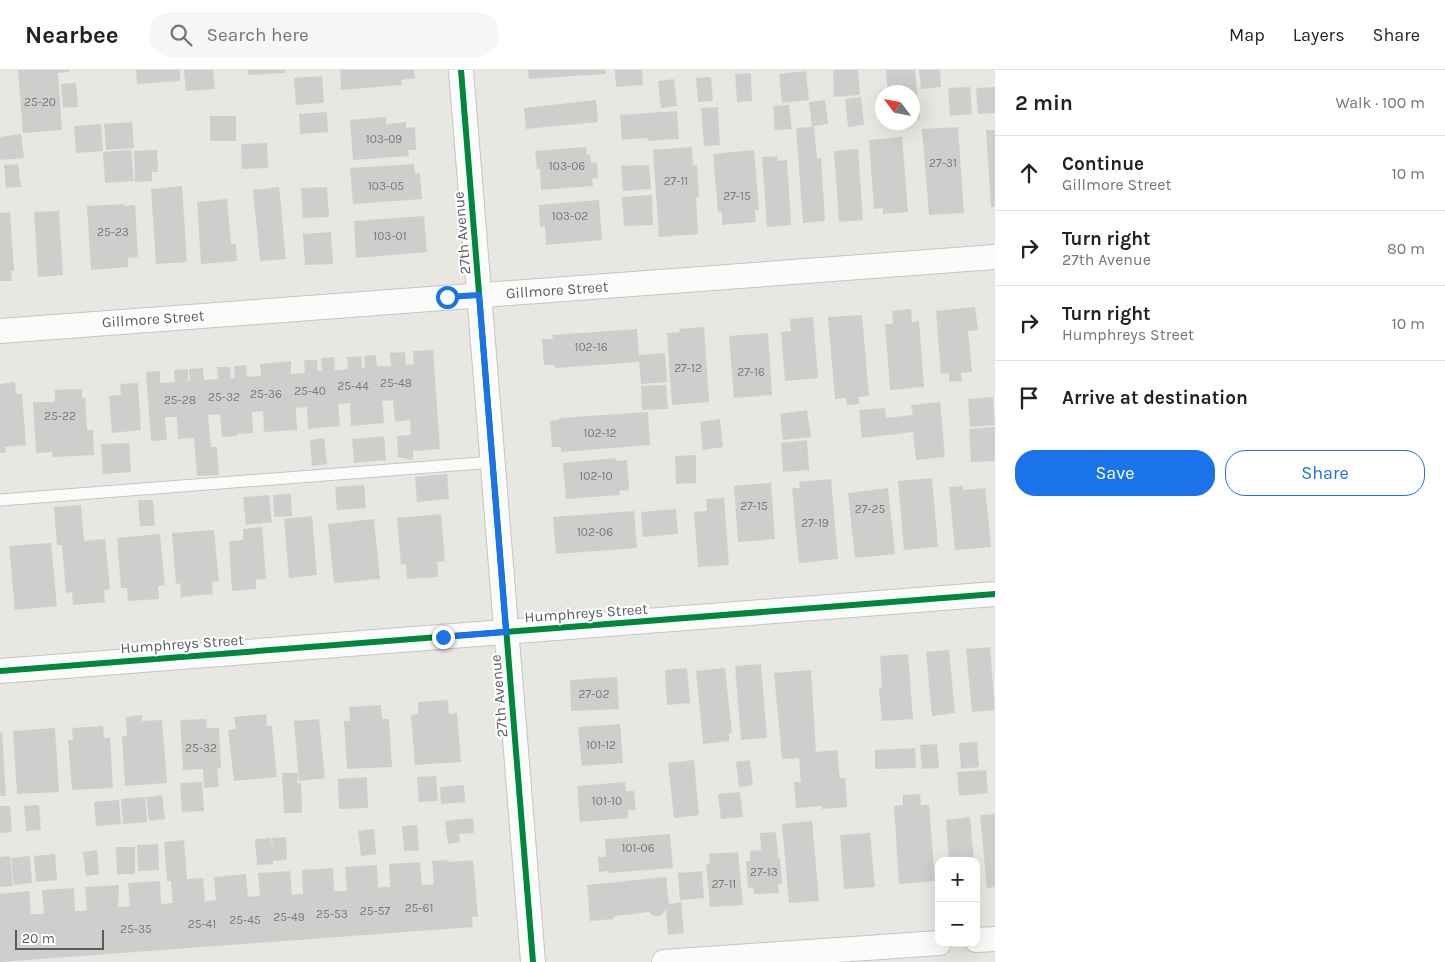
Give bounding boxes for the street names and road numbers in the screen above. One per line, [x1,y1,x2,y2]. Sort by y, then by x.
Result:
street label: 27th Avenue [449,191,475,275]
street label: Gillmore Street [505,277,609,303]
street label: Gillmore Street [101,306,205,332]
street label: Humphreys Street [524,600,649,626]
street label: Humphreys Street [120,631,245,657]
street label: 27th Avenue [486,654,512,738]

